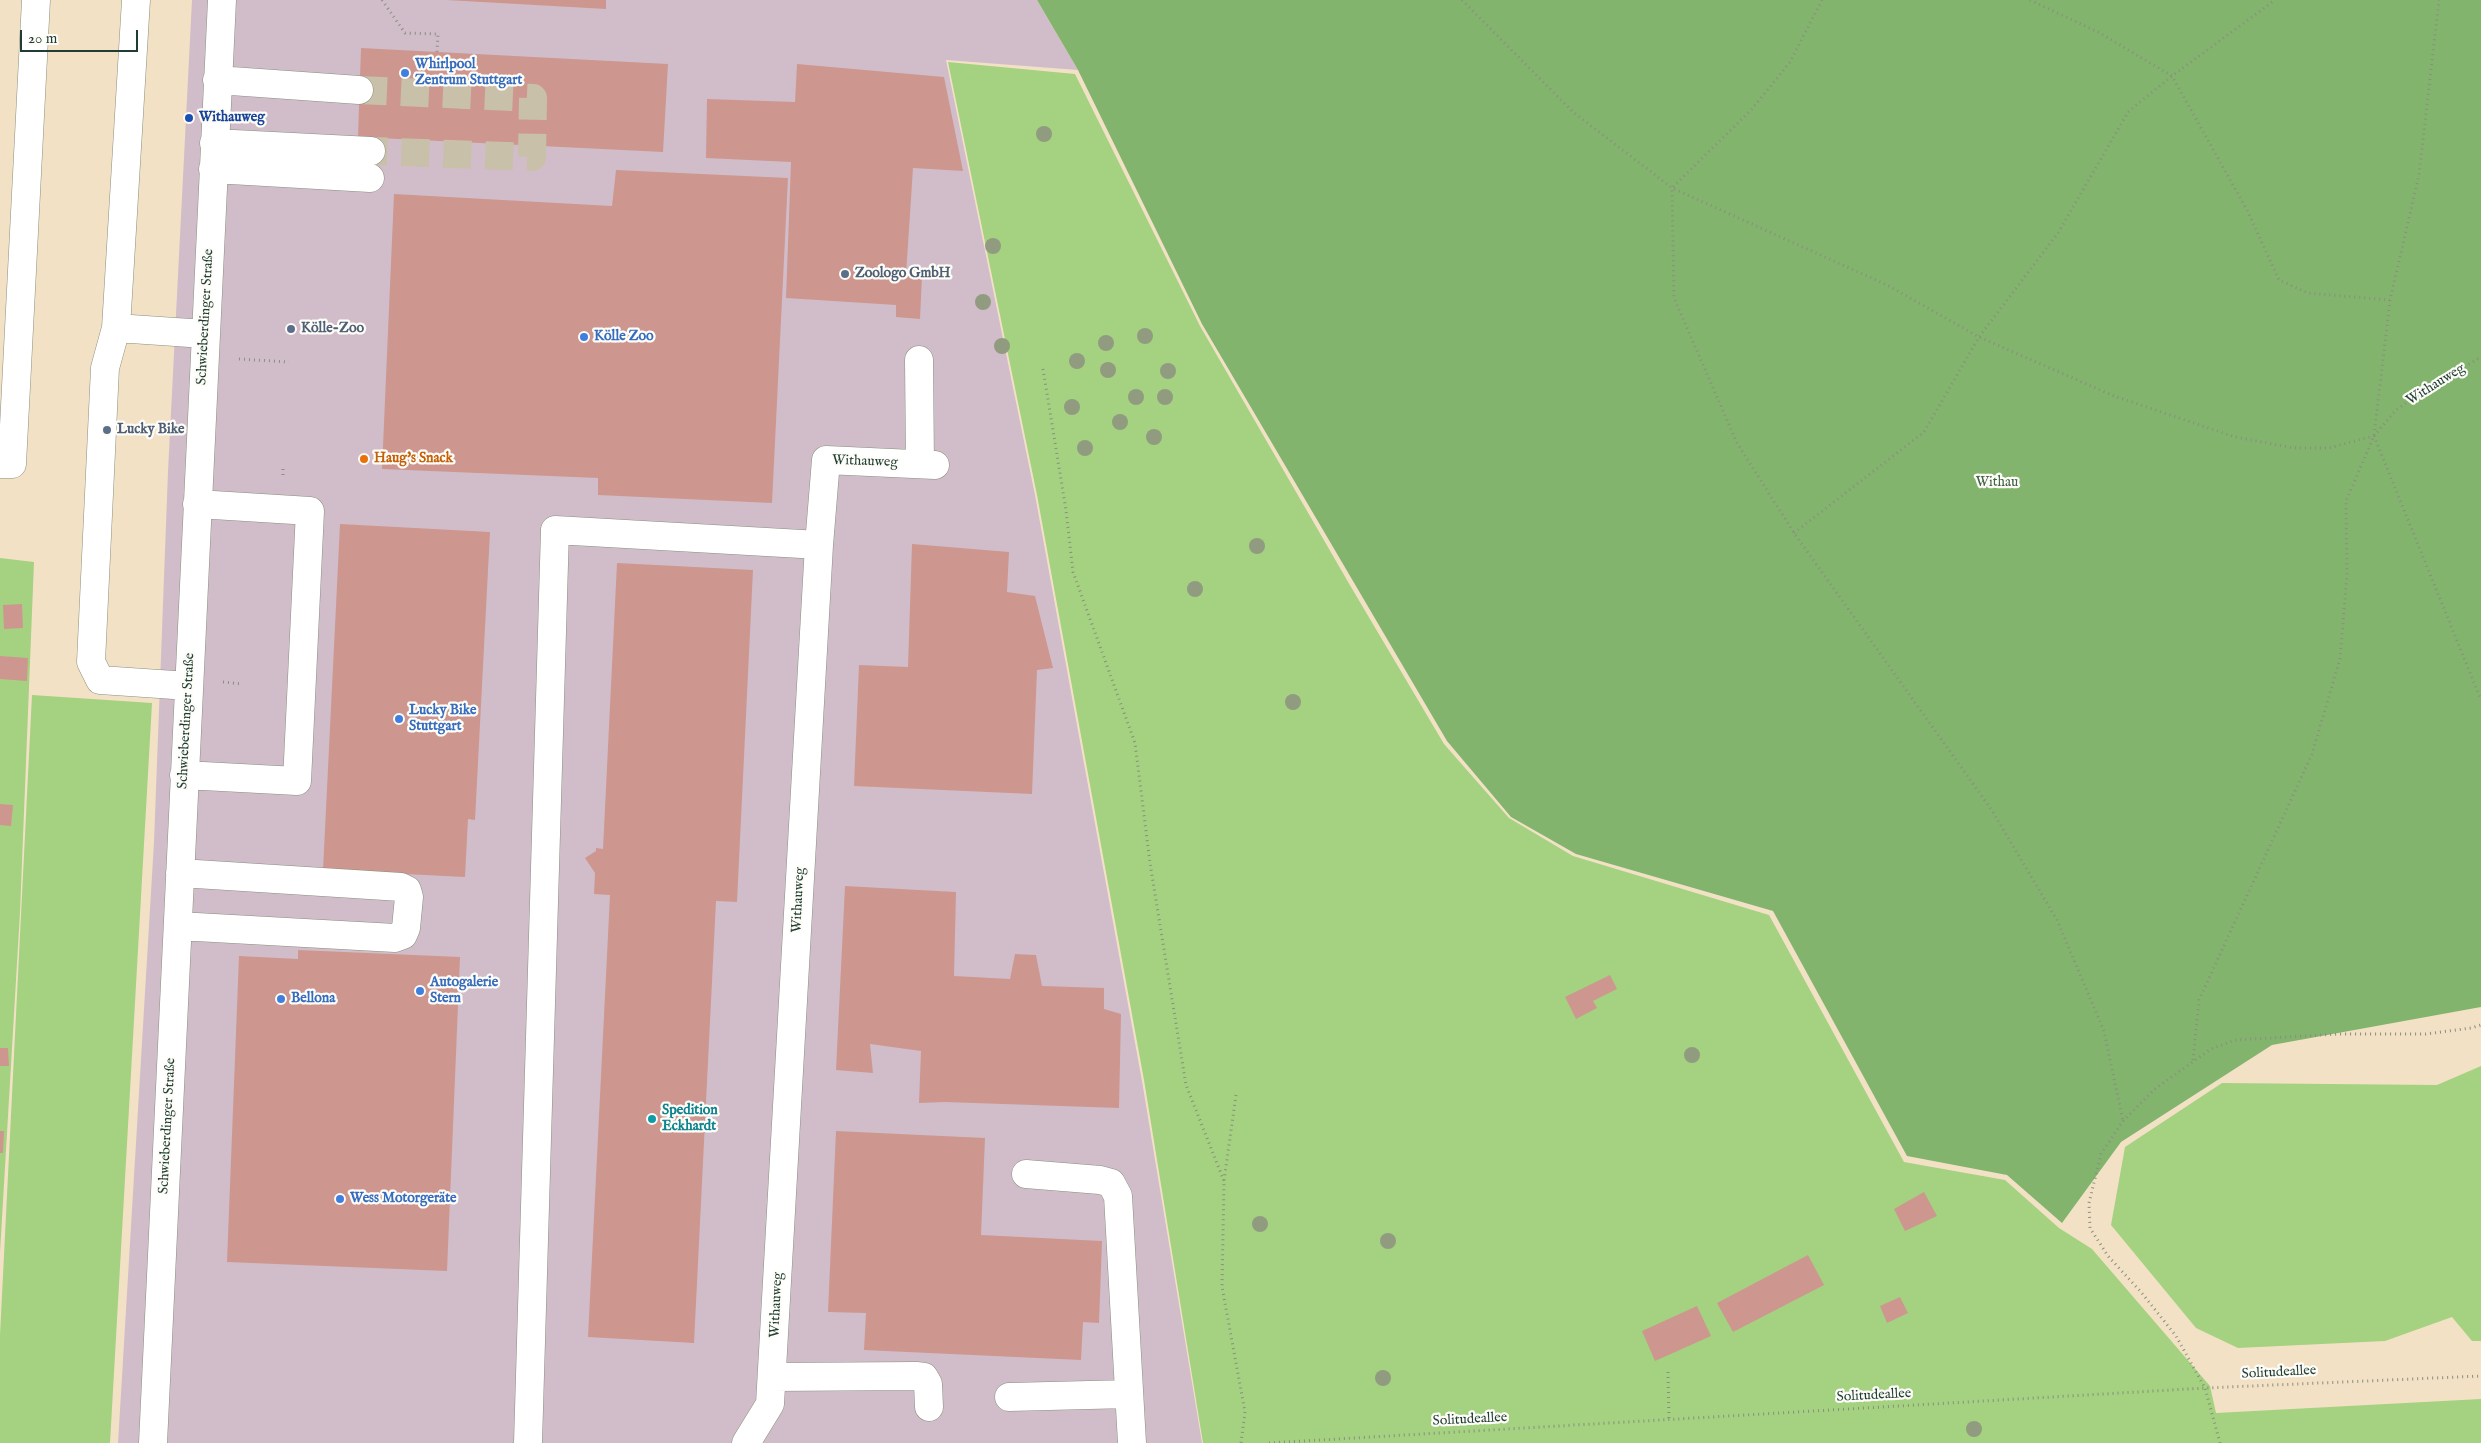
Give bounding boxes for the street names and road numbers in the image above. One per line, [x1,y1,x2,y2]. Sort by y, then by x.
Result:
street label: Schwieberdinger Straße [194,248,218,386]
street label: Withauweg [2404,360,2468,410]
street label: Withauweg [832,452,898,472]
street label: Schwieberdinger Straße [175,652,199,790]
street label: Withauweg [789,867,809,933]
street label: Schwieberdinger Straße [156,1057,180,1195]
street label: Withauweg [767,1272,787,1338]
street label: Solitudeallee [2241,1363,2317,1383]
street label: Solitudeallee [1836,1386,1912,1406]
street label: Solitudeallee [1432,1410,1508,1430]

